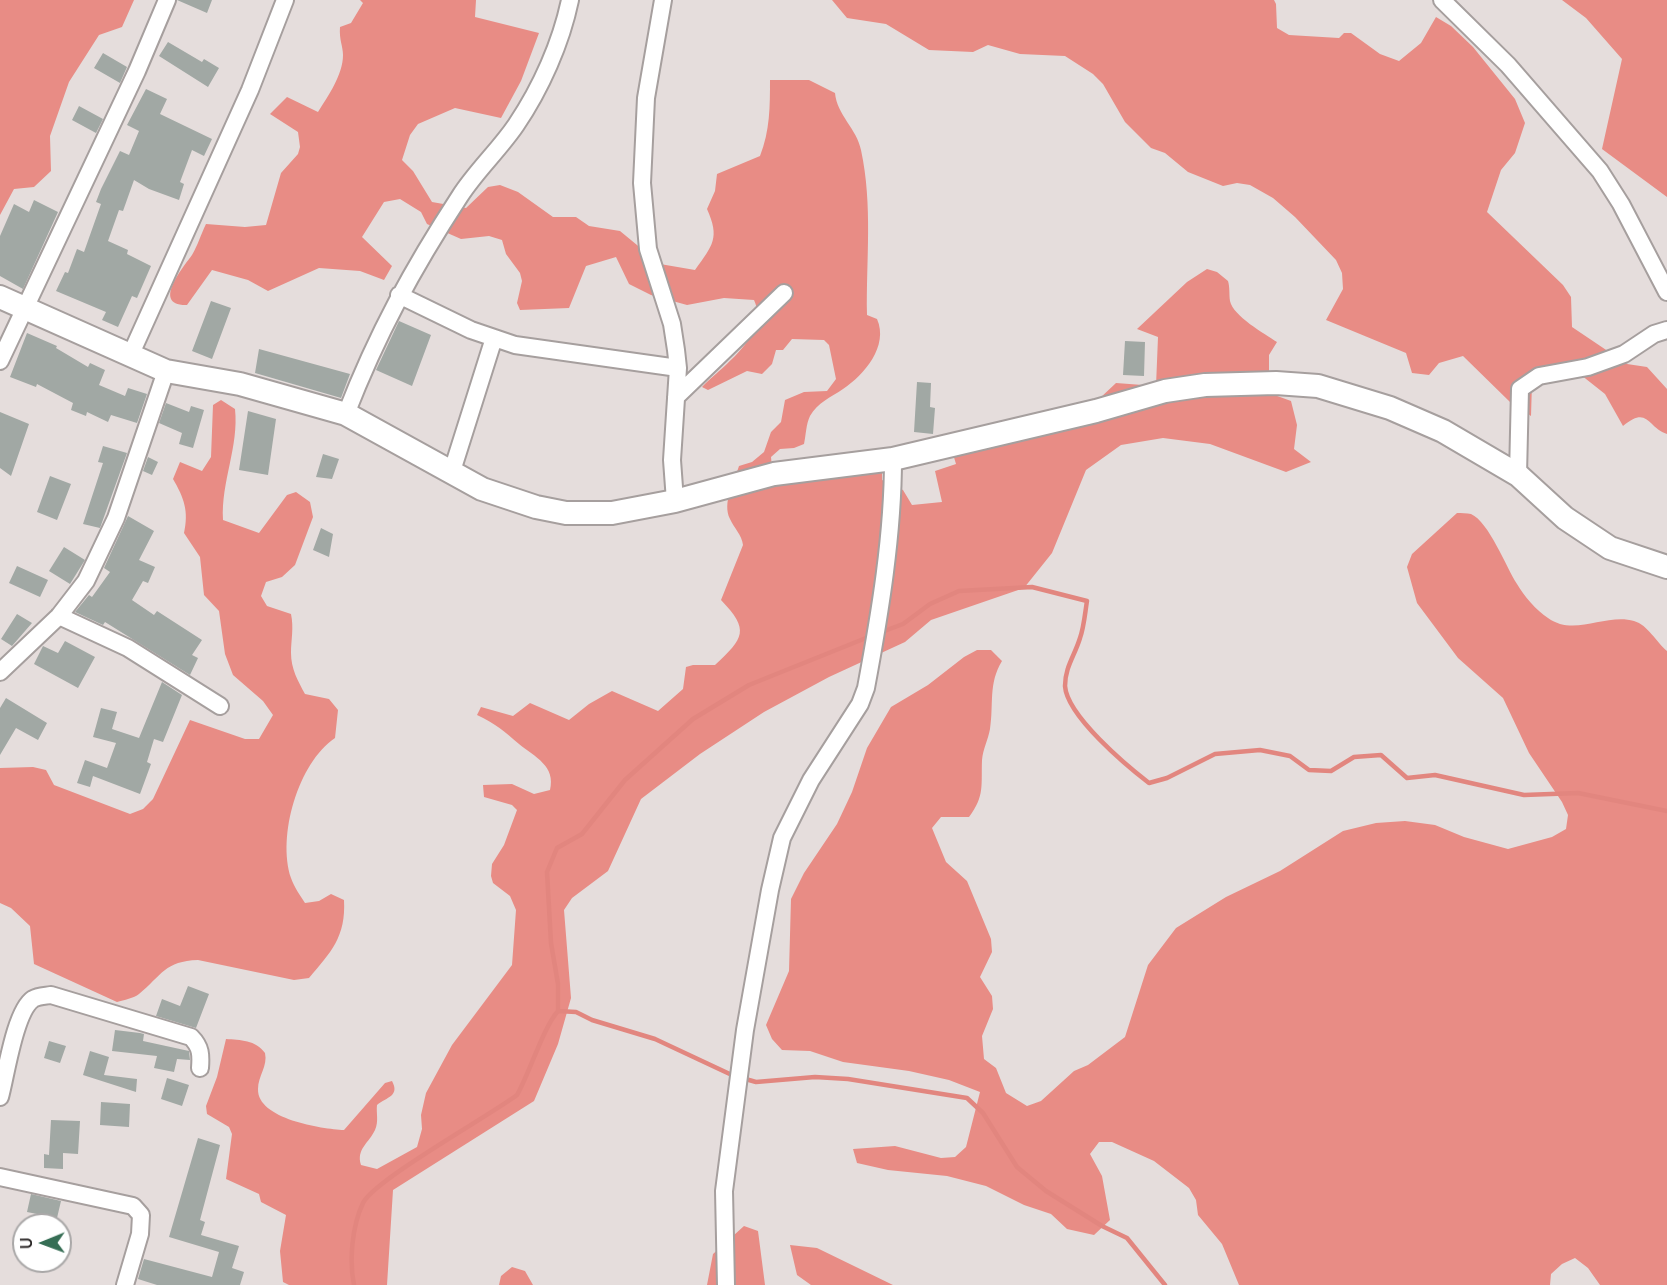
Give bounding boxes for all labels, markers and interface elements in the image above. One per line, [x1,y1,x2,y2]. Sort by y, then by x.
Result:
north arrow [12,1213,72,1273]
text: U [15,1237,37,1249]

